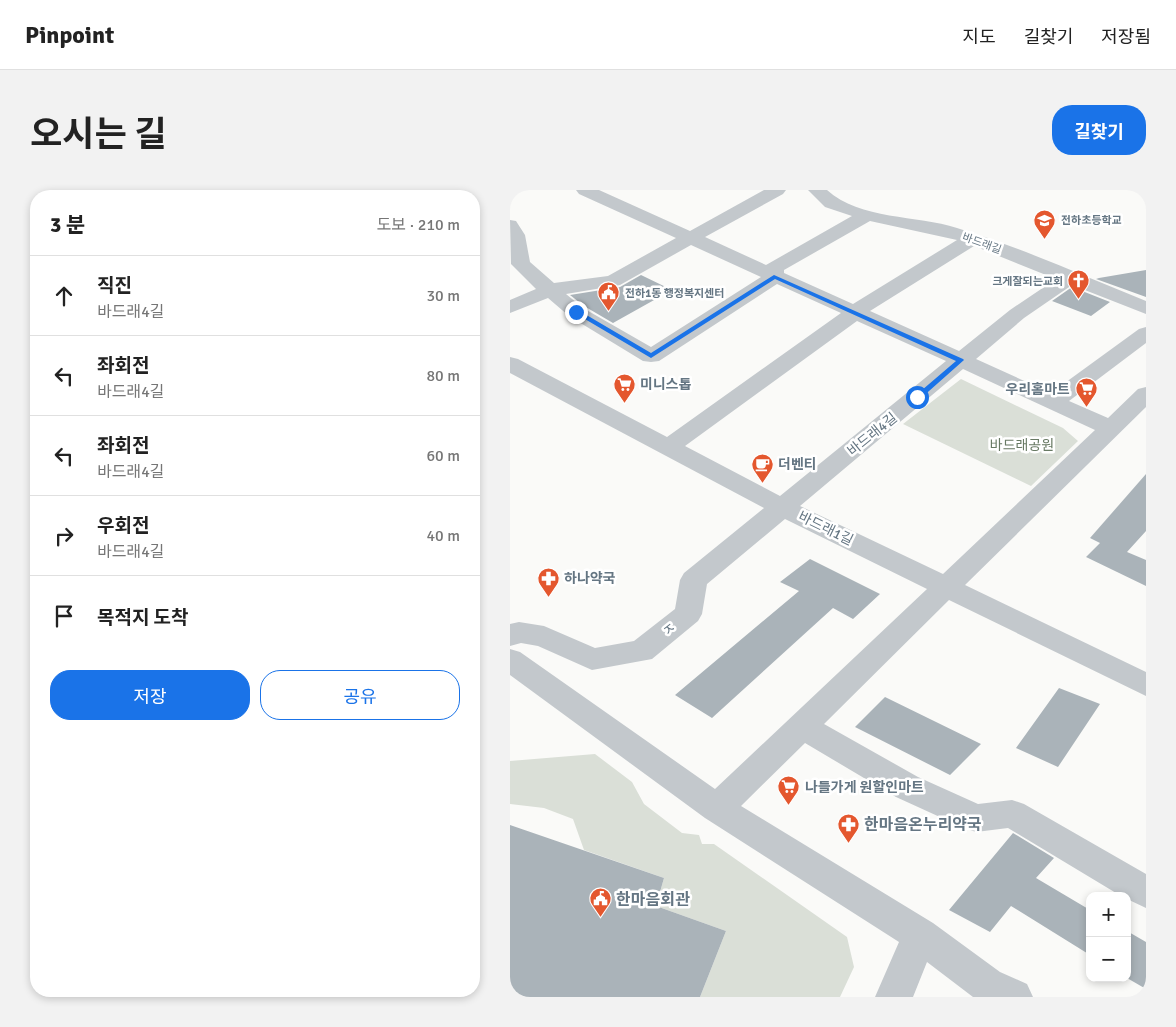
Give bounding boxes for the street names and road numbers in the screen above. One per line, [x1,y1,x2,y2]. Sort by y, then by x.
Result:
street label: 바드래길 [961,230,1003,257]
street label: 바드래4길 [844,409,901,460]
street label: 바드래1길 [795,508,856,549]
street label: ㅈ [659,619,680,640]

